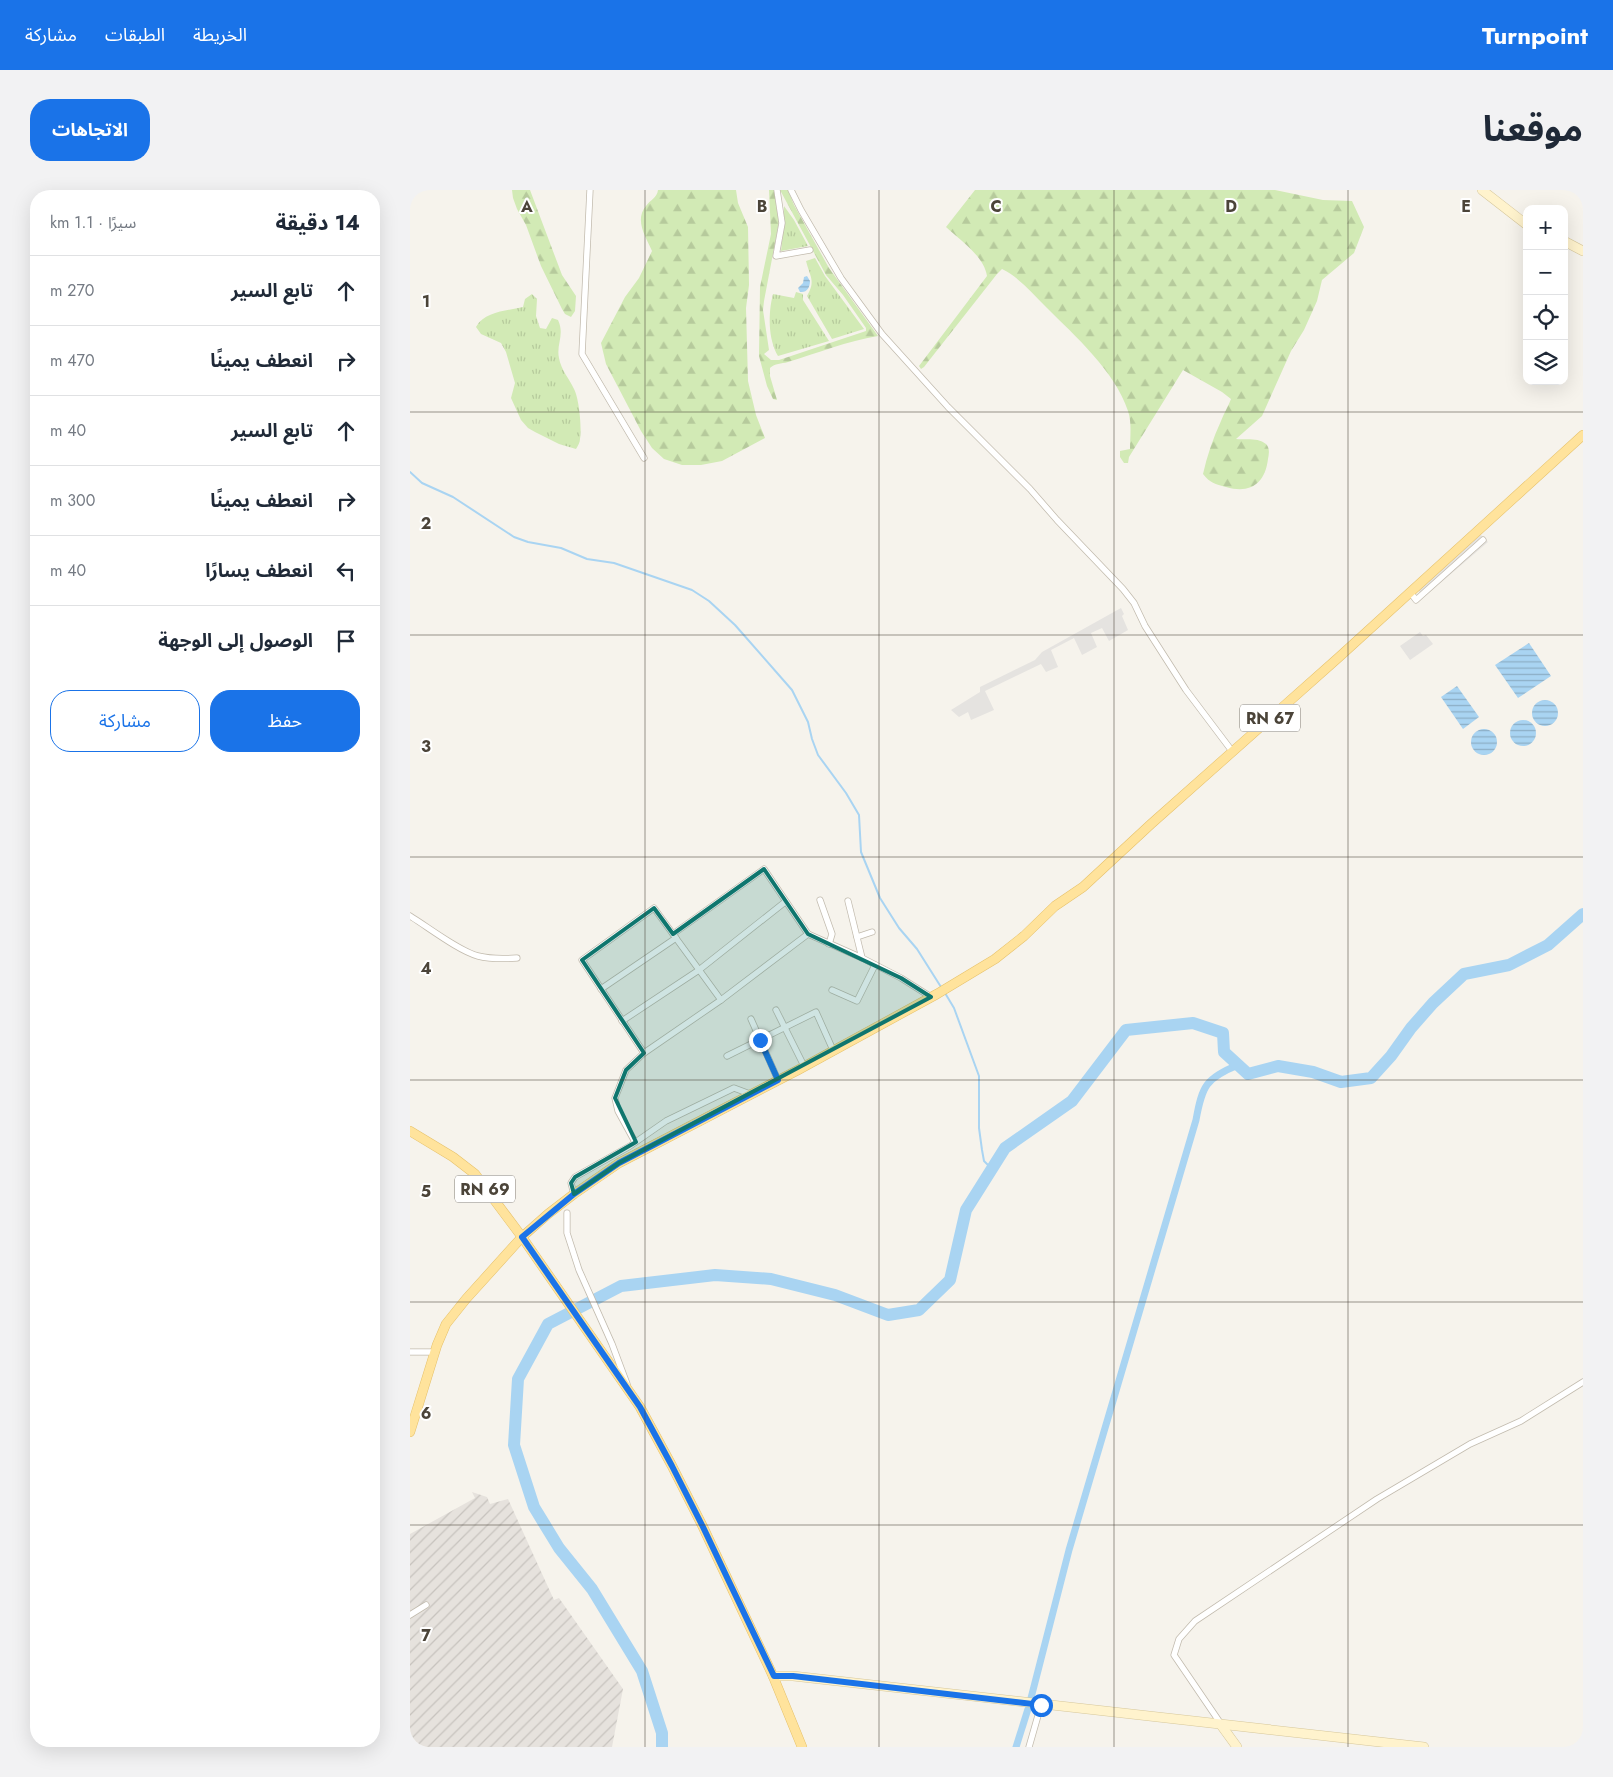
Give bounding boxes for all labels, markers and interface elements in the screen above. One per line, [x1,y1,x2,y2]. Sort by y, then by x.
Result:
text: Turnpoint [1482,18,1588,53]
text: مشاركة [25,22,77,48]
text: الطبقات [105,22,165,48]
text: الخريطة [193,22,247,48]
button: الاتجاهات [30,99,150,161]
text: موقعنا [1483,104,1583,154]
text: A [520,195,533,218]
text: B [757,195,767,218]
text: C [990,195,1002,218]
text: D [1225,195,1237,218]
text: E [1461,195,1471,218]
map controls [1523,205,1568,385]
button: + [1523,205,1568,250]
text: 14 دقيقة [276,208,360,238]
text: سيرًا · 1.1 km [50,211,136,234]
button: − [1523,250,1568,295]
text: تابع السير [231,277,313,304]
icon: ahead [332,277,360,305]
text: 270 m [50,279,94,302]
text: 1 [422,290,430,313]
button: locate [1523,295,1568,340]
button: layers [1523,340,1568,385]
text: انعطف يمينًا [210,347,313,374]
icon: right [332,347,360,375]
text: 470 m [50,349,95,372]
text: تابع السير [231,417,313,444]
icon: ahead [332,417,360,445]
text: 40 m [50,419,86,442]
text: انعطف يمينًا [210,487,313,514]
icon: right [332,487,360,515]
text: 300 m [50,489,95,512]
text: 2 [421,512,431,535]
text: انعطف يسارًا [205,557,313,584]
icon: left [332,557,360,585]
text: 40 m [50,559,86,582]
text: الوصول إلى الوجهة [158,627,313,654]
icon: arrive [332,627,360,655]
button: مشاركة [50,690,200,752]
button: حفظ [210,690,360,752]
road number: RN 67 [1240,704,1300,732]
text: 3 [421,735,431,758]
text: 4 [420,957,432,980]
route end [749,1029,772,1052]
road number: RN 69 [455,1176,515,1202]
text: 5 [421,1180,431,1203]
text: 6 [421,1402,431,1425]
text: 7 [421,1624,431,1647]
route start [1030,1694,1053,1717]

